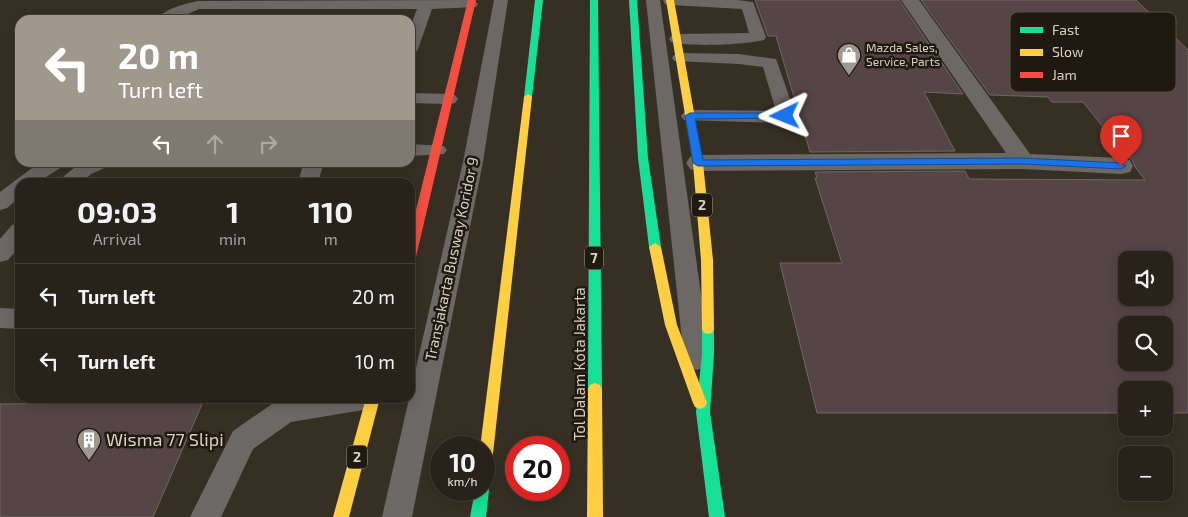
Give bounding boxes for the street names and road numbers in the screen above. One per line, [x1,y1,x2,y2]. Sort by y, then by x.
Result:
street label: Transjakarta Busway Koridor 9 [421,155,482,362]
road number: 2 [692,194,712,216]
road number: 7 [585,247,603,270]
street label: Tol Dalam Kota Jakarta [570,287,588,441]
road number: 2 [347,446,367,468]

